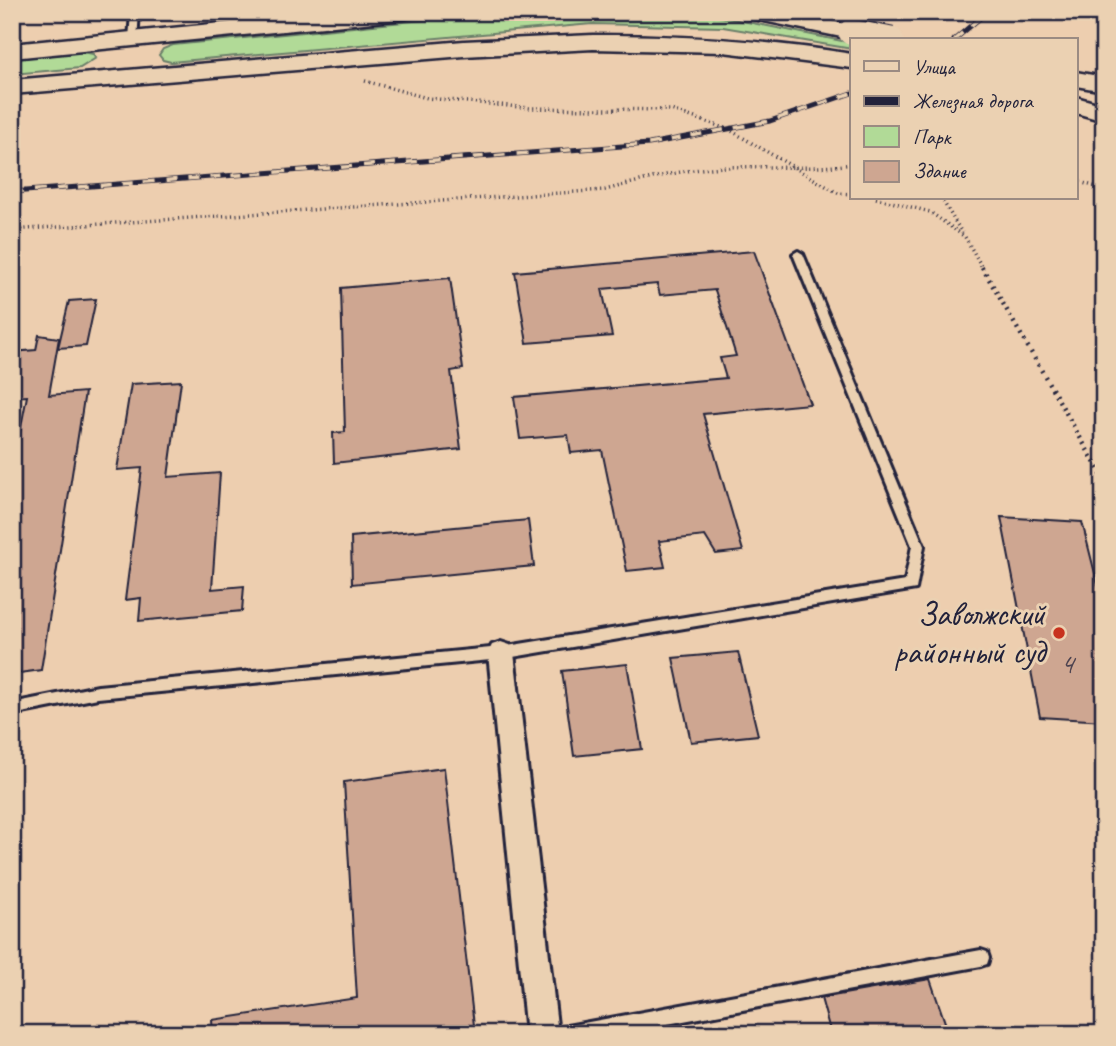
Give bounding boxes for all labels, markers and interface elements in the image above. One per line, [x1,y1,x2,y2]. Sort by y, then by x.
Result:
legend [850,38,1078,200]
text: Улица [913,54,956,80]
text: Железная дорога [913,88,1034,114]
text: Парк [913,124,953,150]
text: Здание [913,158,967,184]
place label: Заволжский районный суд [894,593,1048,673]
marker: Заволжский районный суд [1051,625,1067,641]
house number: 4 [1060,644,1076,682]

